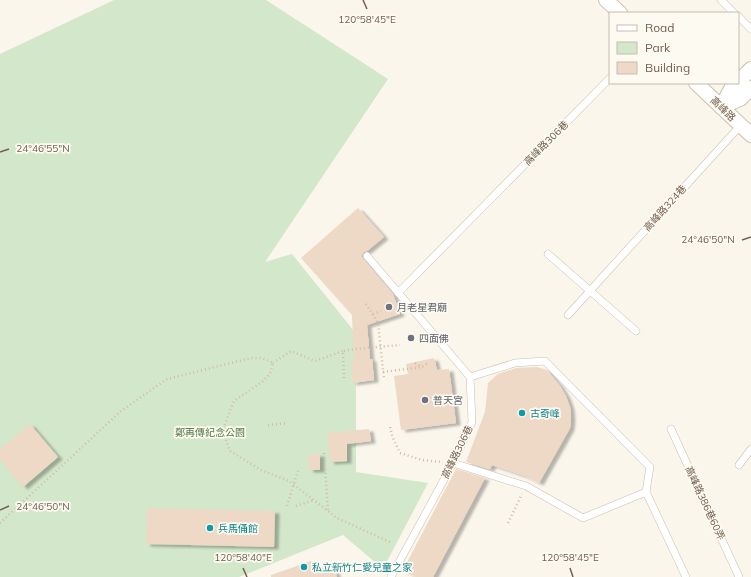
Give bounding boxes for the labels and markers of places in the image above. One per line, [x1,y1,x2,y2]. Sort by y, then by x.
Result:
place label: 月老星君廟 [397,301,447,314]
marker: 月老星君廟 [384,302,394,312]
place label: 四面佛 [419,332,449,345]
marker: 四面佛 [406,333,416,343]
place label: 普天宮 [433,394,463,407]
marker: 普天宮 [420,395,430,405]
place label: 古奇峰 [530,407,560,420]
marker: 古奇峰 [517,408,527,418]
place label: 兵馬俑館 [218,522,258,535]
marker: 兵馬俑館 [205,523,215,533]
place label: 私立新竹仁愛兒童之家 [312,561,413,574]
marker: 私立新竹仁愛兒童之家 [299,562,309,572]

